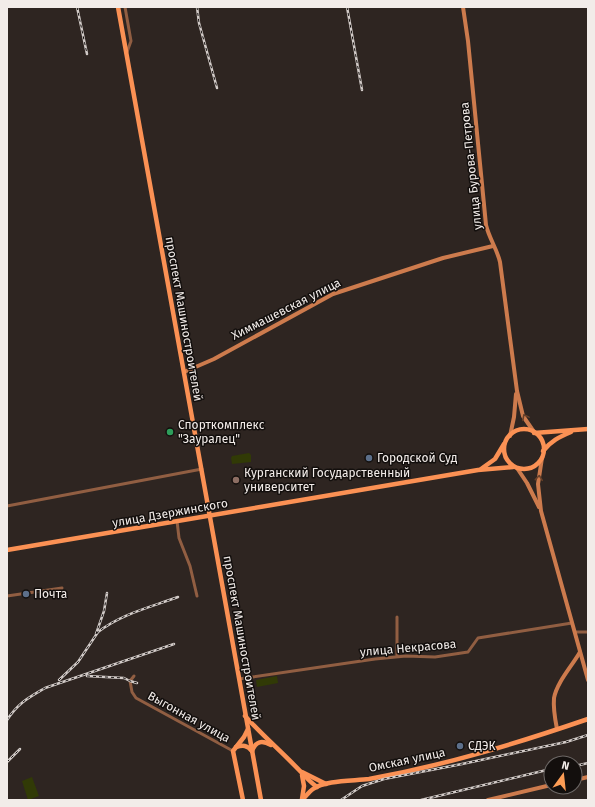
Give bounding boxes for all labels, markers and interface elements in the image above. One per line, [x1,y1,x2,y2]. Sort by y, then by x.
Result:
street label: улица Бурова-Петрова [457,101,485,231]
street label: проспект Машиностроителей [163,236,205,402]
street label: Химмашевская улица [229,275,343,343]
one-way arrow [522,414,530,421]
place label: Спорткомплекс "Зауралец" [178,418,265,446]
marker: Спорткомплекс "Зауралец" [165,427,175,437]
place label: Городской Суд [377,451,458,465]
marker: Городской Суд [364,453,374,463]
place label: Курганский Государственный университет [244,466,410,494]
marker: Курганский Государственный университет [231,475,241,485]
one-way arrow [534,475,543,481]
street label: улица Дзержинского [111,496,229,530]
street label: проспект Машиностроителей [221,555,263,721]
place label: Почта [34,587,67,601]
marker: Почта [21,589,31,599]
street label: улица Некрасова [359,637,457,659]
street label: Выгонная улица [145,689,233,745]
place label: СДЭК [468,739,496,753]
marker: СДЭК [455,741,465,751]
street label: Омская улица [367,745,447,775]
north arrow [543,755,583,795]
text: N [560,759,571,773]

